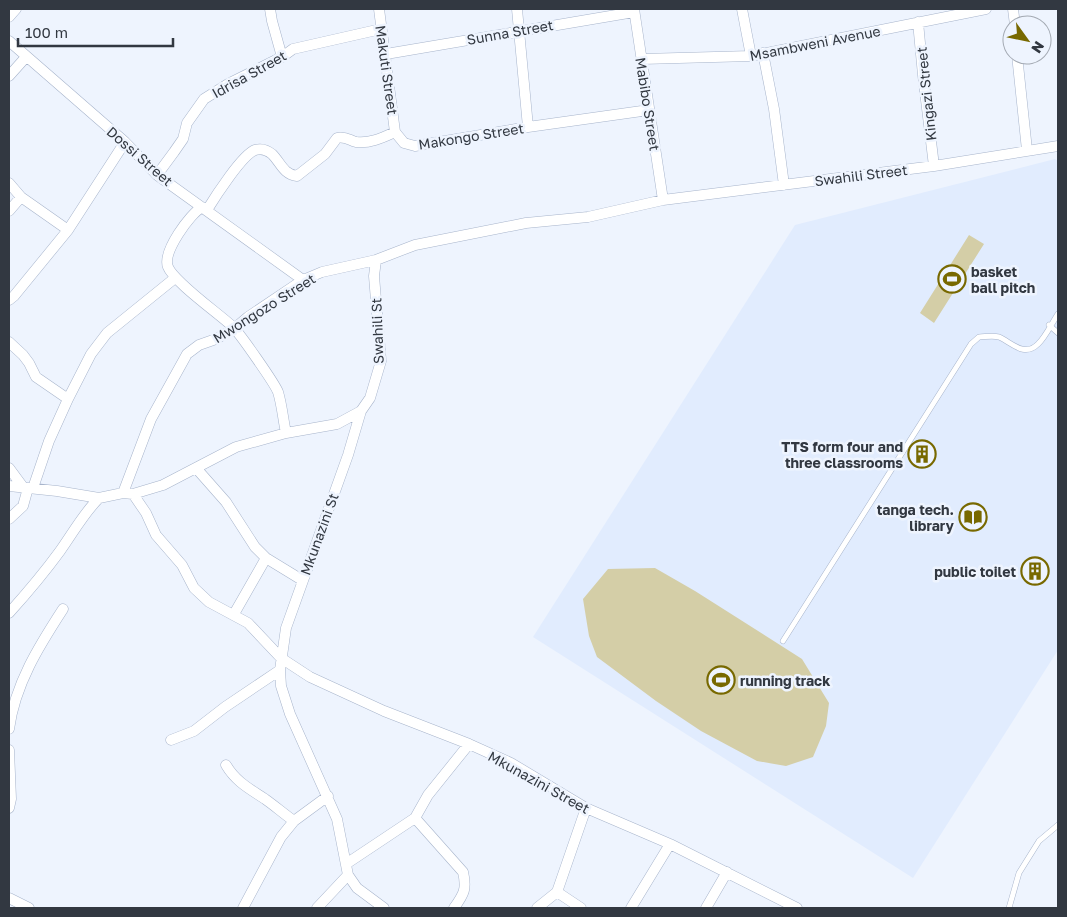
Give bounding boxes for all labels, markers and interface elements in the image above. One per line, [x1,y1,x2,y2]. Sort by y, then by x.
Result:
scale bar [18,15,172,47]
north arrow [1002,15,1052,65]
street label: Sunna Street [465,16,555,48]
street label: Msambweni Avenue [748,22,882,64]
text: 100 m [25,23,68,41]
street label: Makuti Street [372,24,402,116]
text: N [1028,38,1048,56]
street label: Kingazi Street [913,46,939,142]
street label: Idrisa Street [209,47,289,101]
street label: Mabibo Street [632,56,664,152]
street label: Makongo Street [417,119,525,153]
street label: Dossi Street [104,123,176,189]
street label: Swahili Street [814,161,908,189]
place label: basket ball pitch [971,263,1035,296]
sports icon: basket ball pitch [937,264,967,294]
street label: Mwongozo Street [210,270,318,346]
street label: Swahili St [367,298,387,364]
place label: TTS form four and three classrooms [781,438,903,471]
building icon: TTS form four and three classrooms [907,439,937,469]
street label: Mkunazini St [296,491,342,577]
place label: tanga tech. library [877,501,955,534]
library icon: tanga tech. library [958,502,988,532]
building icon: public toilet [1020,556,1050,586]
place label: public toilet [934,563,1016,580]
sports icon: running track [706,665,736,695]
place label: running track [740,672,830,689]
street label: Mkunazini Street [485,747,593,817]

